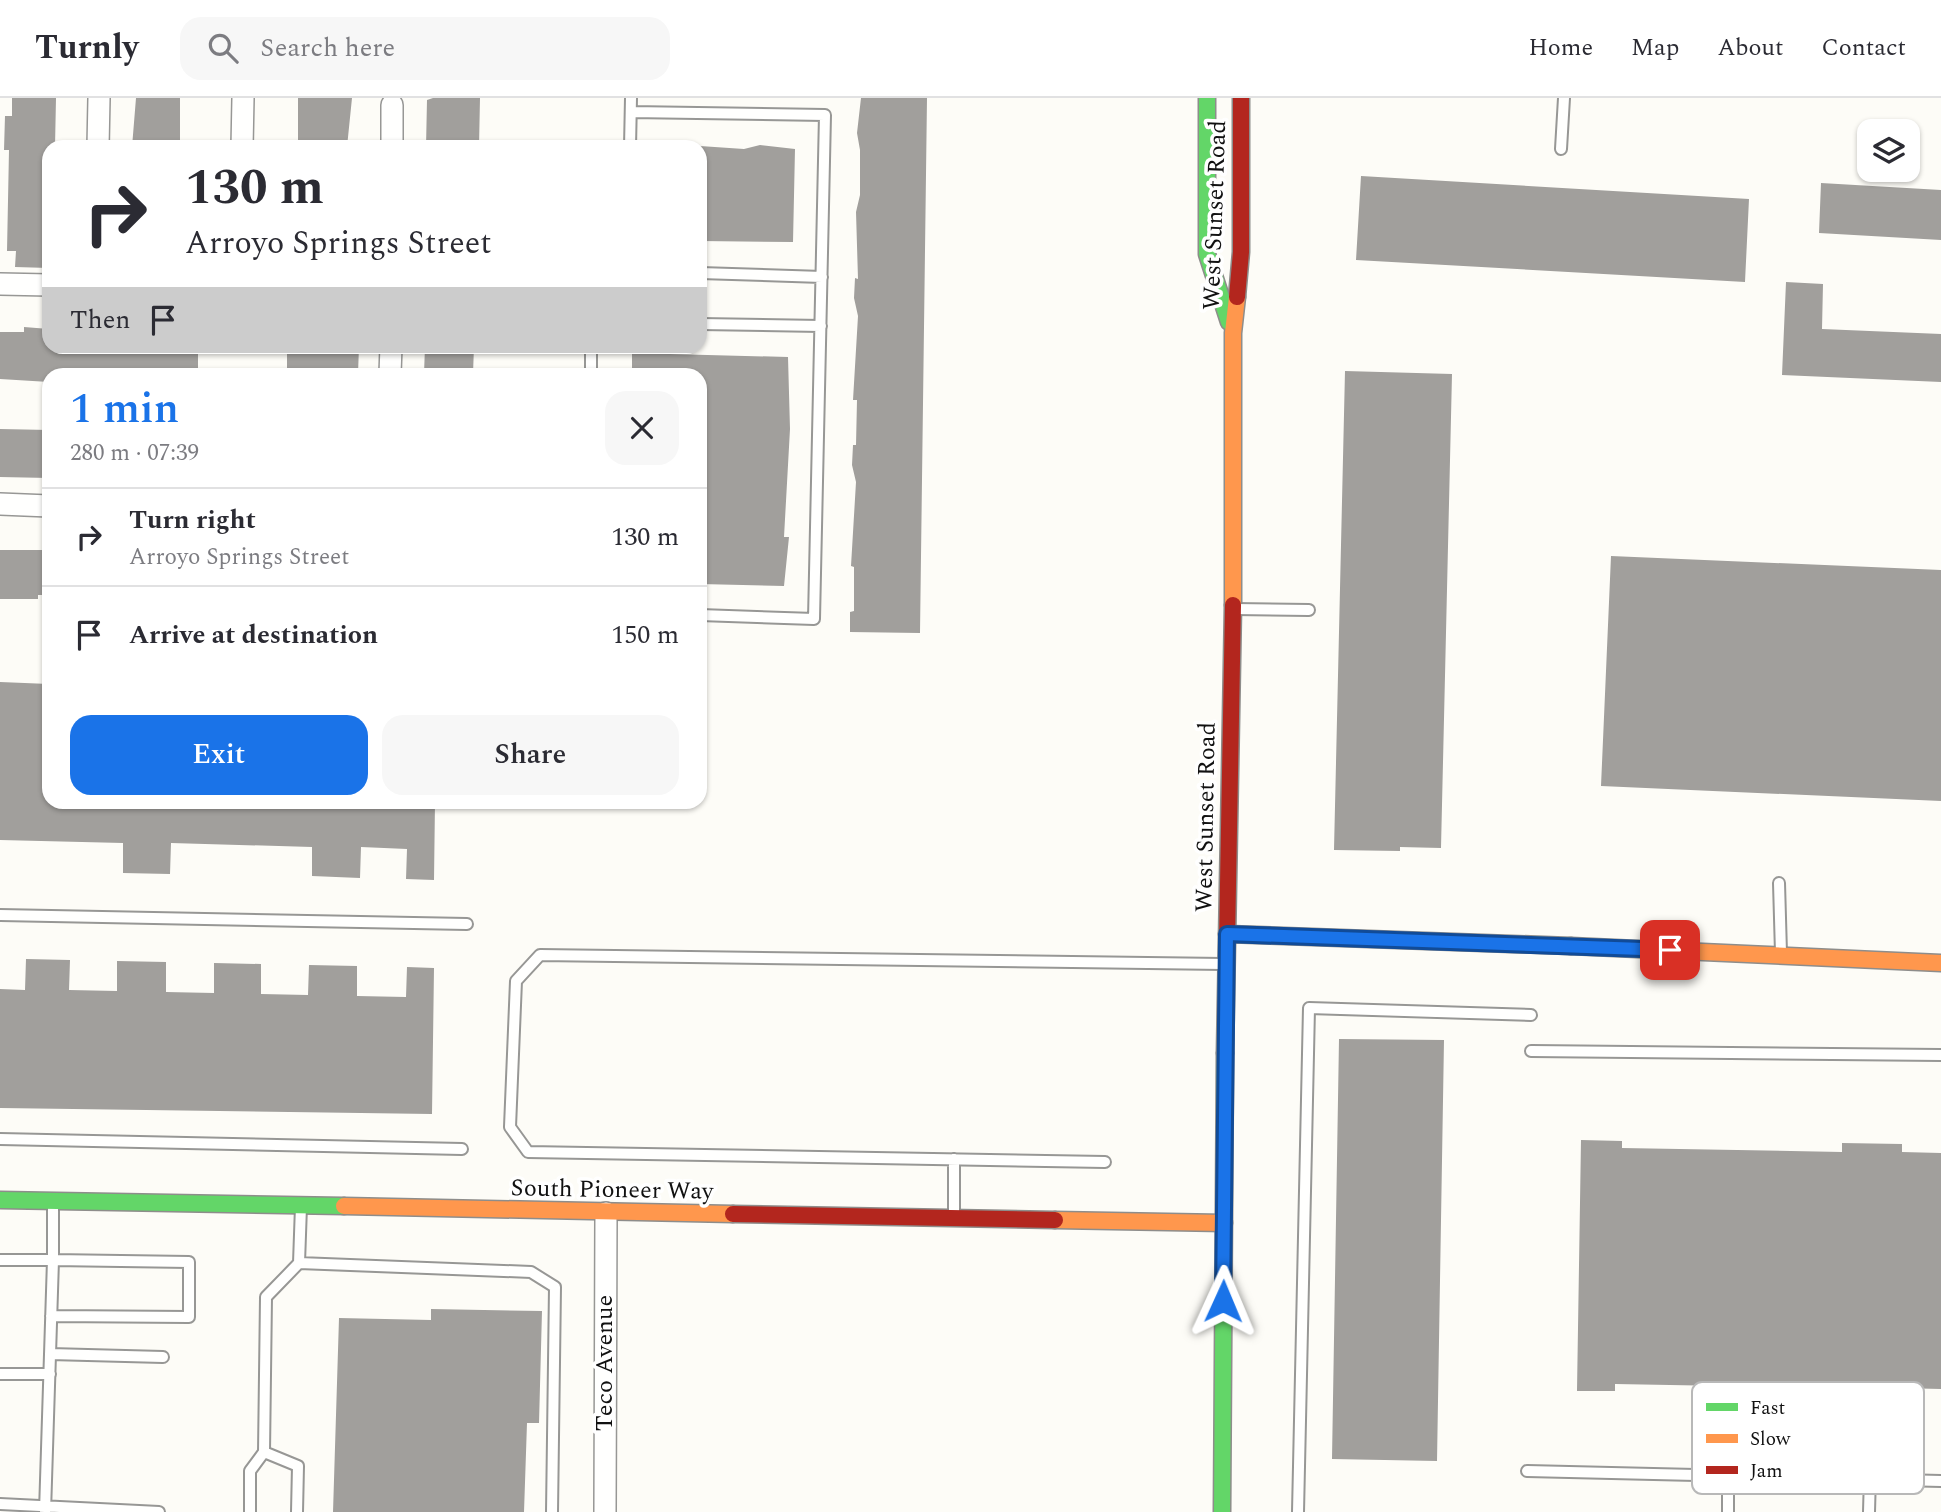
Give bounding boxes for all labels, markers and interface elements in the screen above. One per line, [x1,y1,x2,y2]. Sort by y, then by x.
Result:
search box [180,17,670,80]
text: Turnly [35,23,138,73]
text: Search here [260,28,395,68]
icon: search [204,29,242,67]
text: Home [1528,30,1593,66]
text: Map [1631,30,1679,66]
text: About [1717,30,1783,66]
text: Contact [1821,30,1906,66]
street label: West Sunset Road [1194,119,1236,311]
map controls [1857,119,1920,182]
button: layers [1857,119,1920,182]
text: 130 m [185,151,324,226]
icon: right [70,168,161,259]
text: Arroyo Springs Street [185,219,492,268]
text: Then [70,300,130,340]
icon: arrive [144,301,182,339]
text: 1 min [70,378,179,441]
button: close [605,391,679,465]
text: 280 m · 07:39 [70,436,199,471]
text: Turn right [129,500,256,540]
text: 130 m [611,517,679,557]
icon: right [70,518,108,556]
text: Arroyo Springs Street [129,540,349,575]
text: Arrive at destination [129,615,378,655]
text: 150 m [611,615,679,655]
icon: arrive [70,616,108,654]
button: Exit [70,715,368,795]
button: Share [382,715,679,795]
street label: West Sunset Road [1186,722,1226,912]
pin [1640,920,1700,980]
icon: arrive [1651,931,1689,969]
street label: South Pioneer Way [510,1170,715,1210]
position arrow [1186,1264,1260,1338]
street label: Teco Avenue [587,1295,623,1431]
legend [1692,1382,1924,1494]
text: Fast [1750,1394,1786,1423]
text: Slow [1750,1425,1791,1454]
text: Jam [1750,1457,1782,1486]

